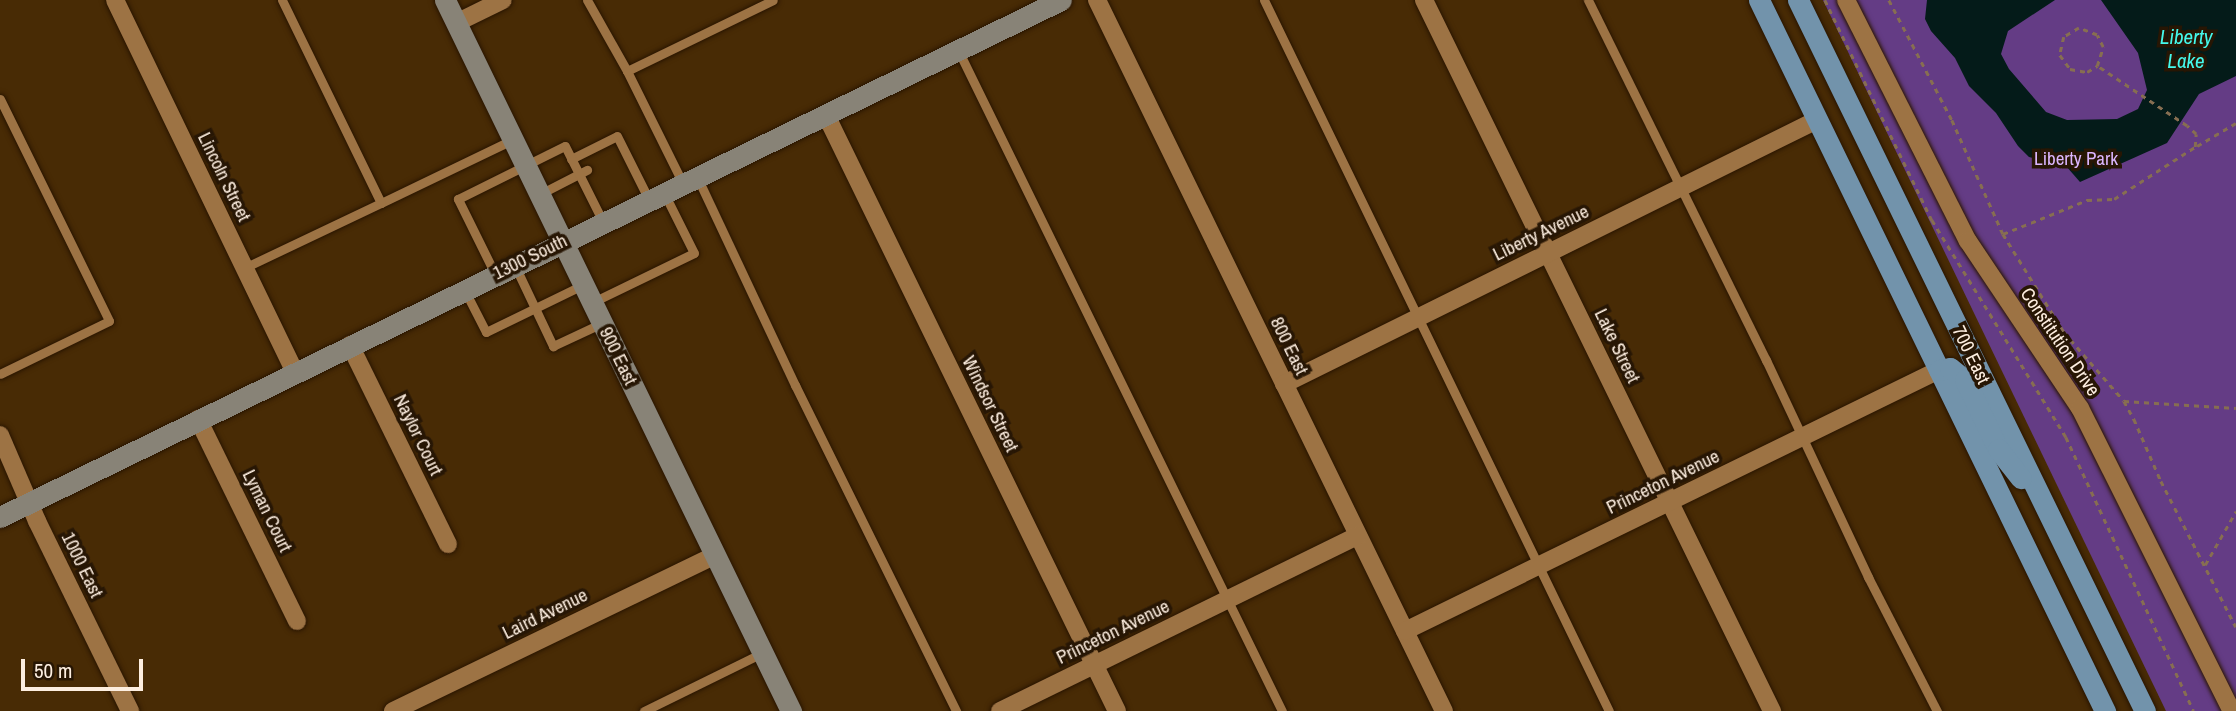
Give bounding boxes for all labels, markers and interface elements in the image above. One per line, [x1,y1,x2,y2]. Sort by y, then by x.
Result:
water label: Liberty Lake [2160,24,2212,74]
street label: Lincoln Street [193,129,255,225]
park label: Liberty Park [2034,148,2118,170]
street label: Liberty Avenue [1489,200,1593,266]
street label: 1300 South [489,229,571,285]
street label: Constitution Drive [2015,284,2105,400]
street label: Lake Street [1589,305,1645,387]
street label: 800 East [1265,313,1313,379]
street label: 700 East [1947,322,1995,388]
street label: 900 East [594,323,642,389]
street label: Windsor Street [957,352,1023,456]
street label: Naylor Court [389,391,447,479]
street label: Princeton Avenue [1602,445,1724,519]
street label: Lyman Court [237,466,297,556]
street label: 1000 East [56,528,108,602]
street label: Laird Avenue [498,583,592,645]
street label: Princeton Avenue [1052,595,1174,669]
scale bar [24,644,147,688]
text: 50 m [34,656,72,685]

